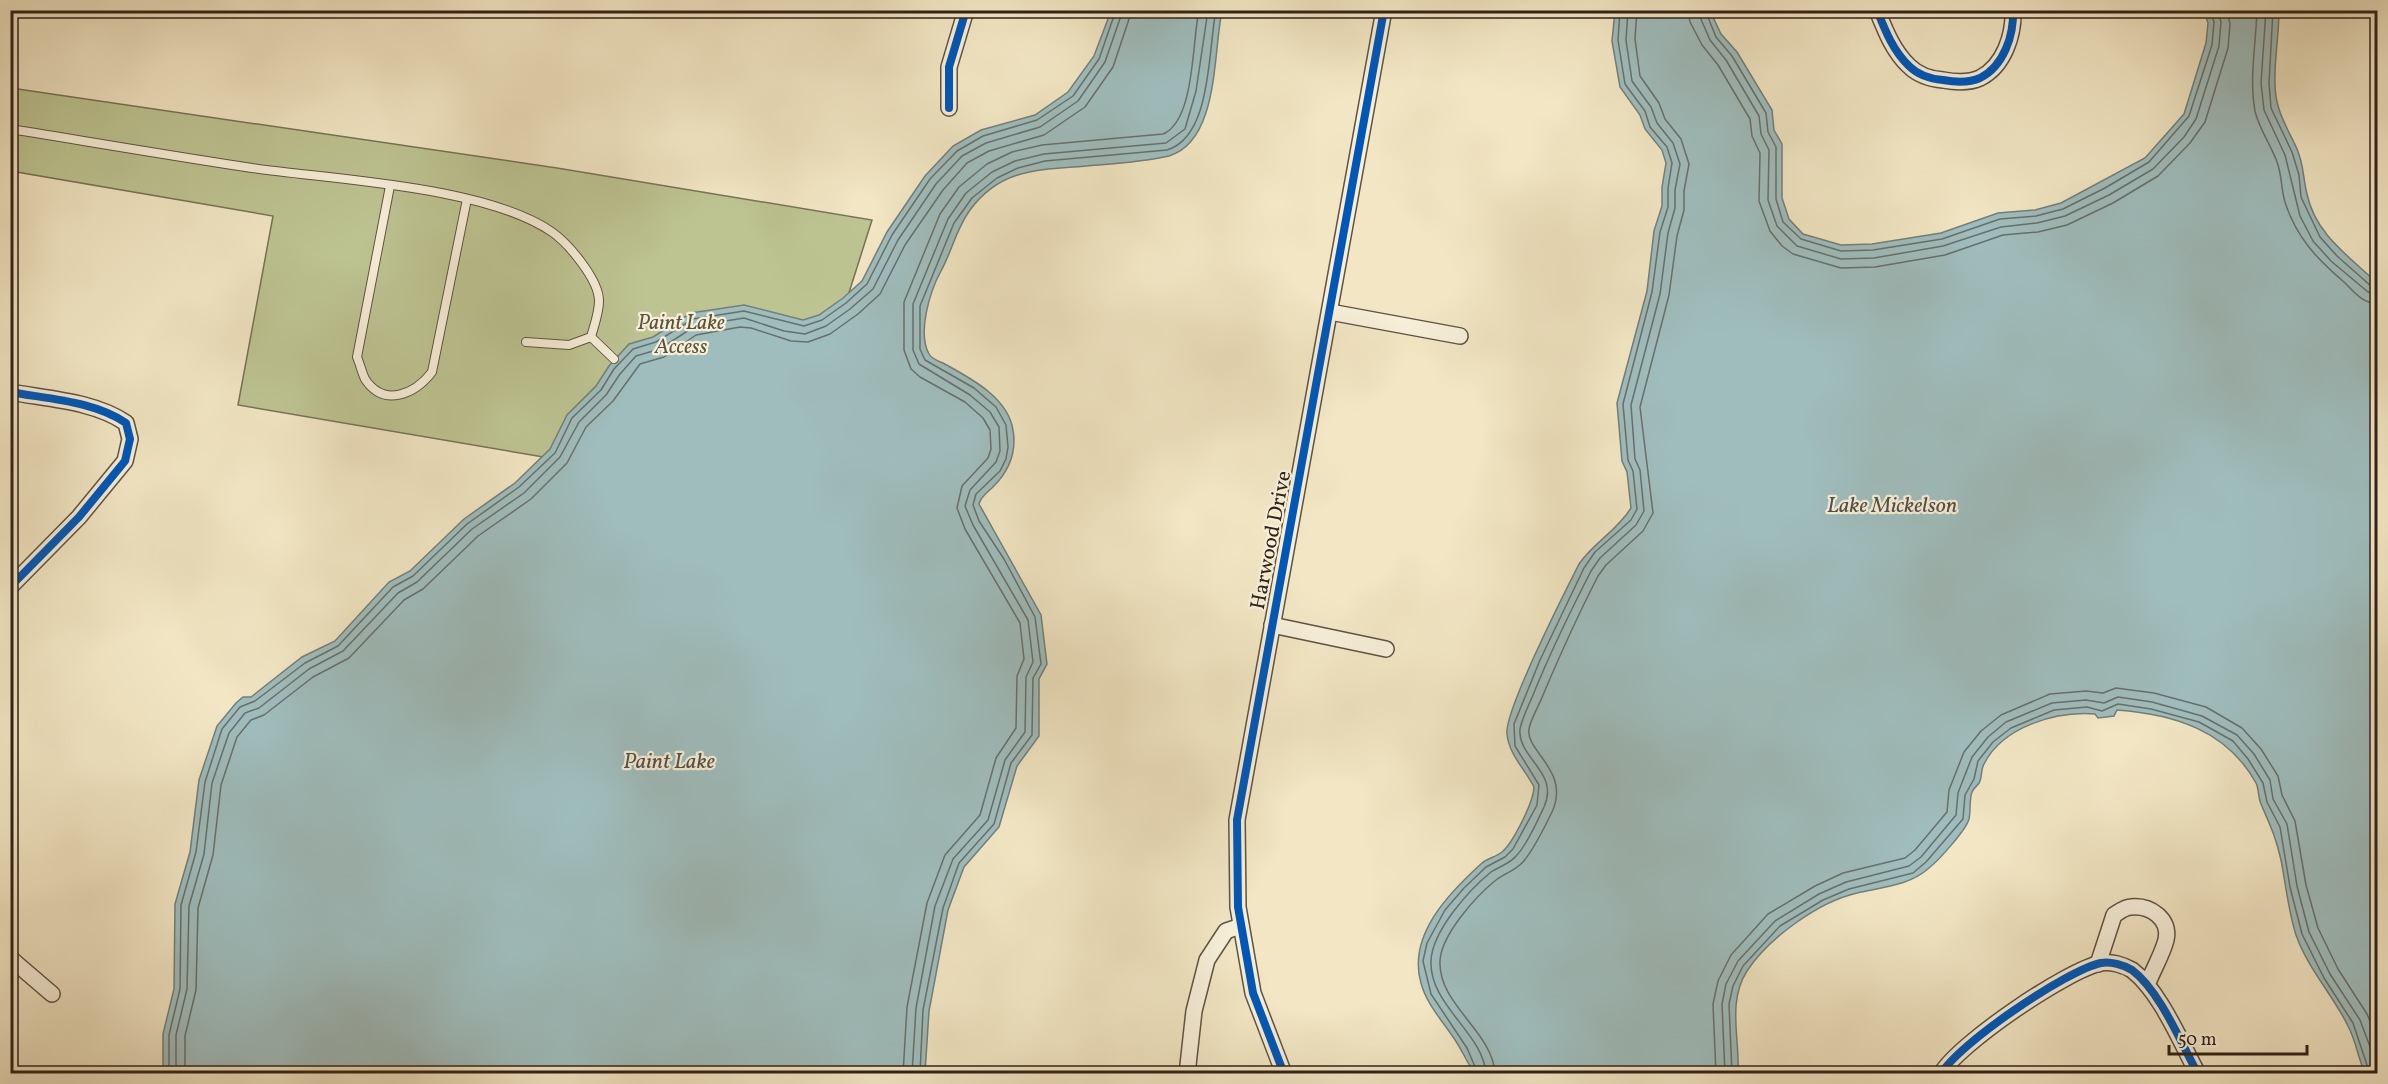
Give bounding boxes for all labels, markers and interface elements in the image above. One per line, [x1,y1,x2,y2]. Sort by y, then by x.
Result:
park label: Paint Lake Access [637,309,725,362]
street label: Harwood Drive [1244,468,1299,612]
water label: Lake Mickelson [1827,491,1957,522]
water label: Paint Lake [623,747,715,778]
scale bar [2169,1018,2307,1056]
text: 50 m [2178,1028,2217,1053]

